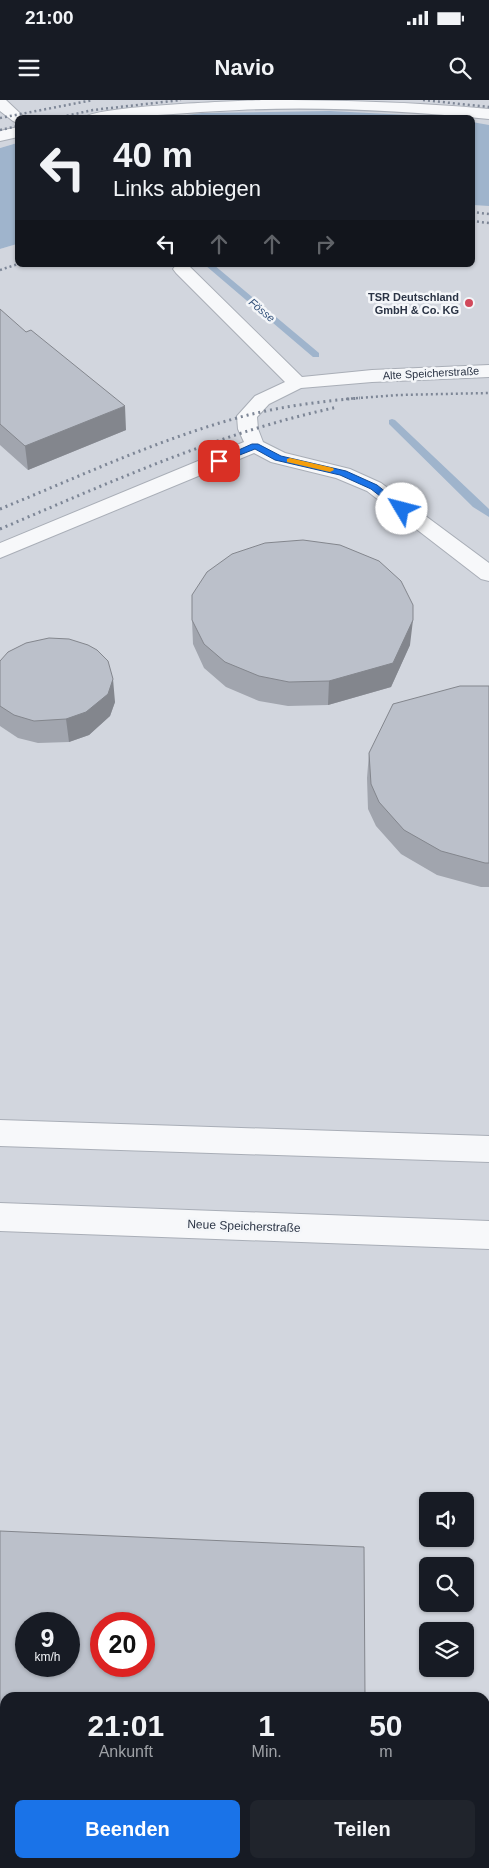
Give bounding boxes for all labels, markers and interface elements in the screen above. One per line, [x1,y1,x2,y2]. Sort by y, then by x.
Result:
text: 21:00 [25,7,74,28]
icon: menu [15,54,43,82]
icon: search [446,54,474,82]
text: Navio [215,55,274,80]
icon: left [30,135,95,200]
text: 40 m [113,135,193,174]
text: Links abbiegen [113,176,261,201]
icon: left [152,230,180,258]
icon: ahead [205,230,233,258]
icon: ahead [258,230,286,258]
icon: right [311,230,339,258]
place label: TSR Deutschland GmbH & Co. KG [368,291,459,316]
water label: Fösse [247,296,277,324]
marker: TSR Deutschland GmbH & Co. KG [463,297,475,309]
street label: Alte Speicherstraße [382,364,480,382]
pin [198,440,240,482]
icon: arrive [205,447,233,475]
position arrow [375,482,427,534]
street label: Neue Speicherstraße [187,1217,301,1235]
map controls [419,1492,474,1677]
button: sound [419,1492,474,1547]
button: search [419,1557,474,1612]
speed limit sign: 20 [90,1612,155,1677]
button: layers [419,1622,474,1677]
text: 9 [41,1624,54,1652]
text: km/h [34,1650,61,1664]
text: 21:01 [87,1709,164,1742]
text: 1 [258,1709,275,1742]
text: 50 [369,1709,403,1742]
text: Ankunft [99,1743,153,1760]
text: Min. [252,1743,282,1760]
text: m [379,1743,393,1760]
button: Beenden [15,1800,240,1858]
button: Teilen [250,1800,475,1858]

